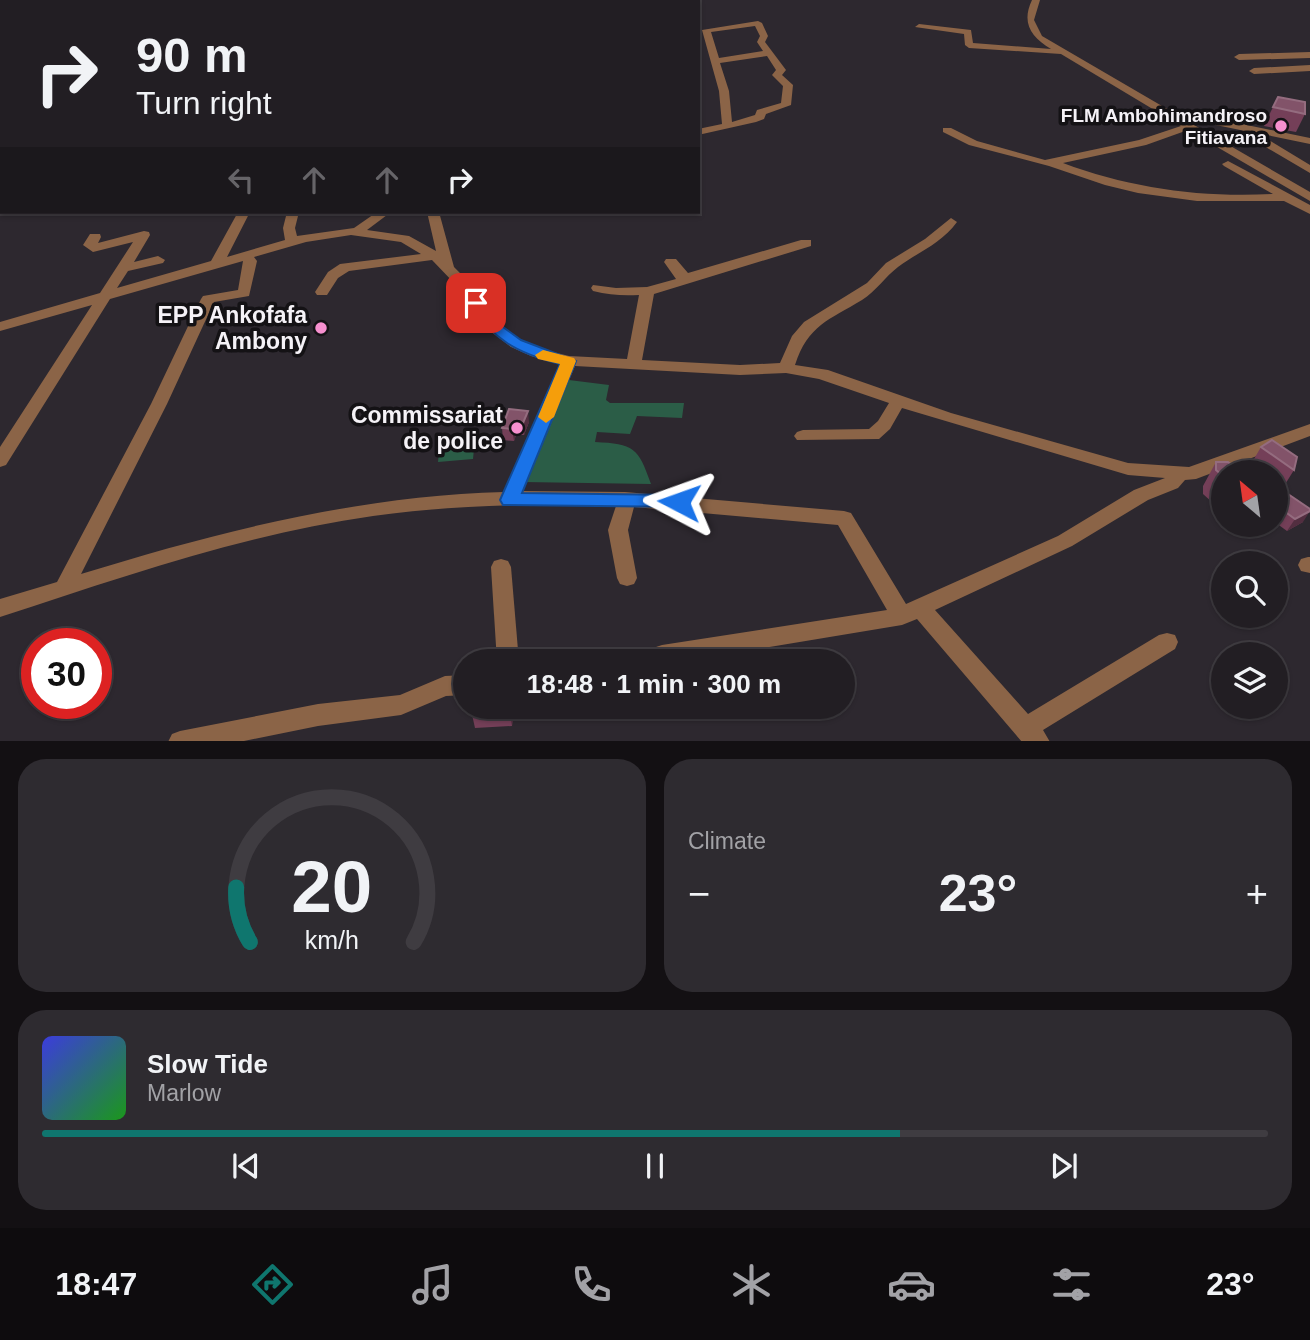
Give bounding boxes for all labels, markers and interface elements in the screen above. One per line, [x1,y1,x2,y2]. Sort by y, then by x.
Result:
icon: right [21,28,112,119]
text: 90 m [136,28,248,82]
text: Turn right [136,85,272,121]
place label: FLM Ambohimandroso Fitiavana [1061,105,1267,148]
marker: FLM Ambohimandroso Fitiavana [1273,118,1289,134]
icon: left [222,161,260,199]
icon: ahead [295,161,333,199]
icon: ahead [368,161,406,199]
icon: right [441,161,479,199]
pin [446,273,506,333]
icon: arrive [457,284,495,322]
place label: EPP Ankofafa Ambony [157,302,307,354]
marker: EPP Ankofafa Ambony [313,320,329,336]
place label: Commissariat de police [351,402,503,454]
marker: Commissariat de police [509,420,525,436]
north arrow [1211,460,1288,537]
map controls [1211,460,1288,719]
position arrow [642,465,716,539]
button: search [1211,551,1288,628]
speed limit sign: 30 [21,628,112,719]
button: layers [1211,642,1288,719]
text: 18:48 · 1 min · 300 m [527,669,781,699]
text: Climate [688,828,766,854]
text: 20 [292,846,372,927]
text: 23° [939,864,1017,922]
text: − [688,873,710,915]
text: + [1246,873,1268,915]
text: km/h [305,925,359,953]
text: Slow Tide [147,1049,268,1079]
text: Marlow [147,1080,221,1106]
icon: previous [227,1147,265,1185]
icon: pause [636,1147,674,1185]
icon: next [1045,1147,1083,1185]
icon: directions [248,1260,297,1309]
icon: music [408,1260,457,1309]
icon: phone [567,1260,616,1309]
icon: climate [727,1260,776,1309]
icon: car [887,1260,936,1309]
icon: filters [1047,1260,1096,1309]
text: 18:47 [55,1266,137,1302]
text: 23° [1206,1266,1255,1302]

